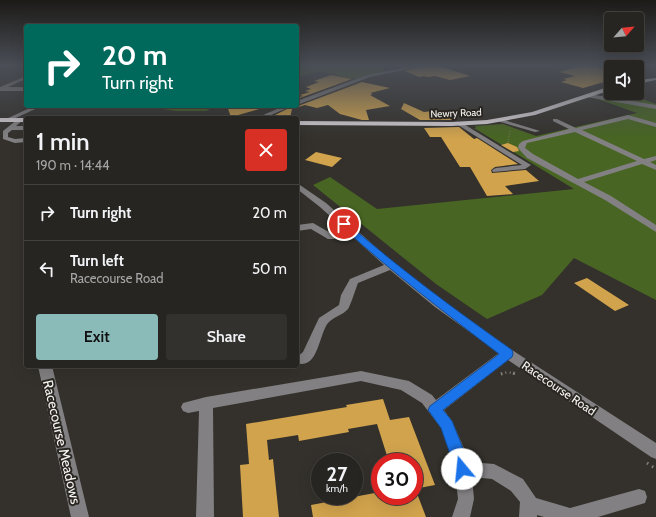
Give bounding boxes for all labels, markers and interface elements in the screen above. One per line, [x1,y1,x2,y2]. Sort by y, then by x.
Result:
north arrow [604,12,644,52]
map controls [604,12,644,100]
text: 20 m [102,38,167,72]
icon: right [36,40,88,92]
button: sound [604,60,644,100]
text: Turn right [102,72,173,94]
street label: Newry Road [430,106,482,120]
text: 1 min [36,127,90,156]
button: close [245,129,287,171]
text: 190 m · 14:44 [36,157,109,173]
icon: right [36,202,58,224]
text: Turn right [70,204,131,222]
text: 20 m [252,204,287,222]
pin [327,207,361,241]
icon: arrive [333,213,355,235]
text: Turn left [70,252,124,270]
icon: left [36,258,58,280]
text: 50 m [252,260,287,278]
text: Racecourse Road [70,270,164,286]
button: Exit [36,314,158,360]
button: Share [166,314,287,360]
street label: Racecourse Road [519,358,599,418]
street label: Racecourse Meadows [39,378,85,506]
position arrow [441,448,483,490]
speed limit sign: 30 [371,453,423,505]
text: 27 [327,462,347,486]
text: km/h [326,482,348,495]

